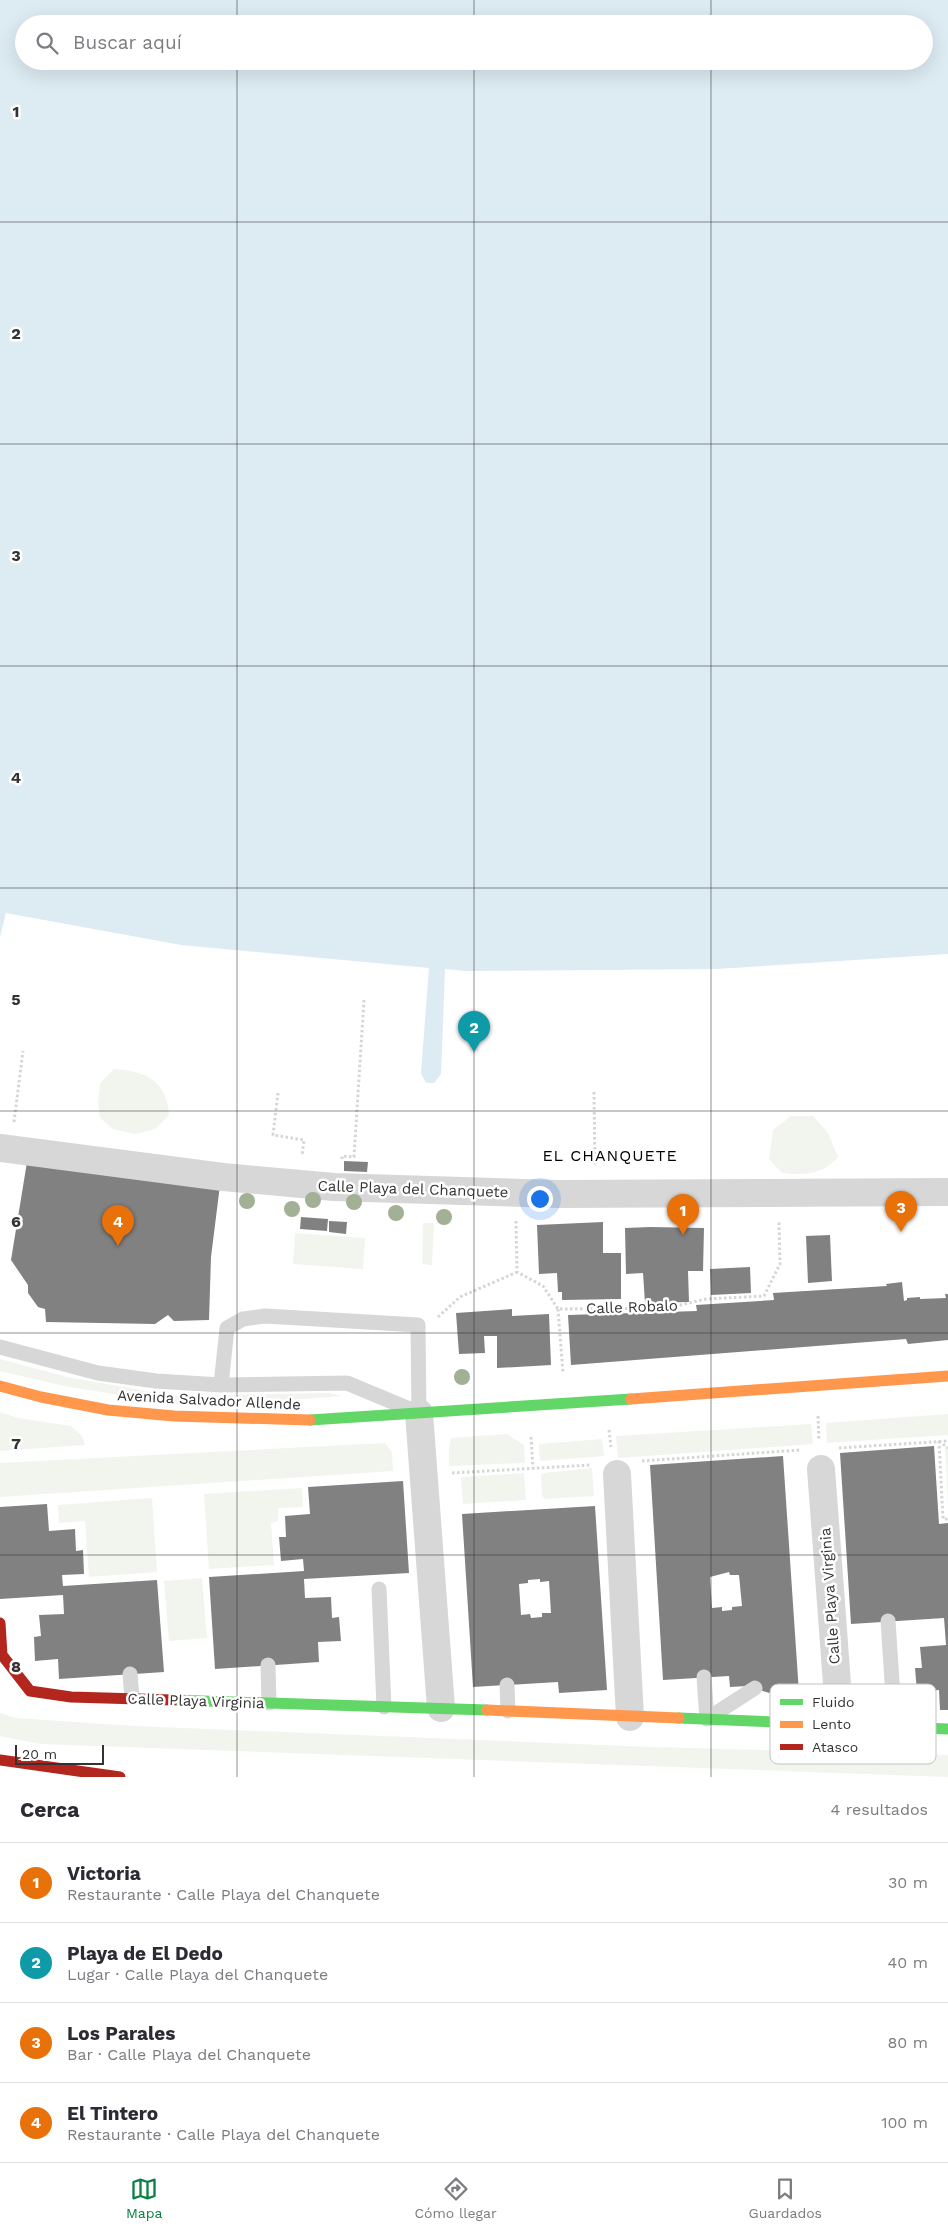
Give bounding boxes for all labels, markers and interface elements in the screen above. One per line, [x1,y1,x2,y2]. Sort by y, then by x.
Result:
search box [15,15,933,70]
icon: search [33,29,61,57]
text: Buscar aquí [73,31,182,54]
text: 1 [13,102,19,121]
text: 2 [11,324,21,343]
text: 3 [11,546,21,565]
text: 4 [11,768,21,787]
text: 5 [11,990,21,1009]
pin: 2 [458,1011,490,1052]
district label: EL CHANQUETE [542,1146,678,1165]
street label: Calle Playa del Chanquete [317,1177,509,1201]
your location [527,1186,553,1212]
pin: 3 [885,1191,917,1232]
pin: 1 [667,1194,699,1235]
pin: 4 [102,1205,134,1246]
text: 6 [11,1212,21,1231]
street label: Calle Robalo [586,1296,678,1318]
street label: Avenida Salvador Allende [117,1386,301,1414]
text: 7 [11,1434,21,1453]
street label: Calle Playa Virginia [816,1527,844,1665]
text: 8 [11,1657,21,1676]
legend [770,1684,936,1764]
street label: Calle Playa Virginia [127,1690,265,1712]
text: Fluido [812,1694,854,1710]
text: Lento [812,1716,851,1732]
text: Atasco [812,1739,858,1755]
scale bar [15,1742,104,1765]
text: 20 m [22,1746,57,1762]
text: Cerca [20,1797,79,1822]
text: 4 resultados [831,1800,928,1819]
text: Victoria [67,1862,141,1885]
text: 1 [33,1873,39,1892]
text: 30 m [888,1873,928,1892]
text: Restaurante · Calle Playa del Chanquete [67,1885,380,1904]
text: Playa de El Dedo [67,1942,223,1965]
text: 2 [31,1953,41,1972]
text: 40 m [888,1953,928,1972]
text: Lugar · Calle Playa del Chanquete [67,1965,328,1984]
text: Los Parales [67,2022,175,2045]
text: 3 [31,2033,41,2052]
text: 80 m [887,2033,928,2052]
text: Bar · Calle Playa del Chanquete [67,2045,311,2064]
text: El Tintero [67,2102,158,2125]
text: 4 [31,2113,41,2132]
text: 100 m [881,2113,928,2132]
text: Restaurante · Calle Playa del Chanquete [67,2125,380,2144]
tab: Mapa [126,2175,162,2221]
tab: Cómo llegar [414,2175,497,2221]
tab: Guardados [749,2175,822,2221]

